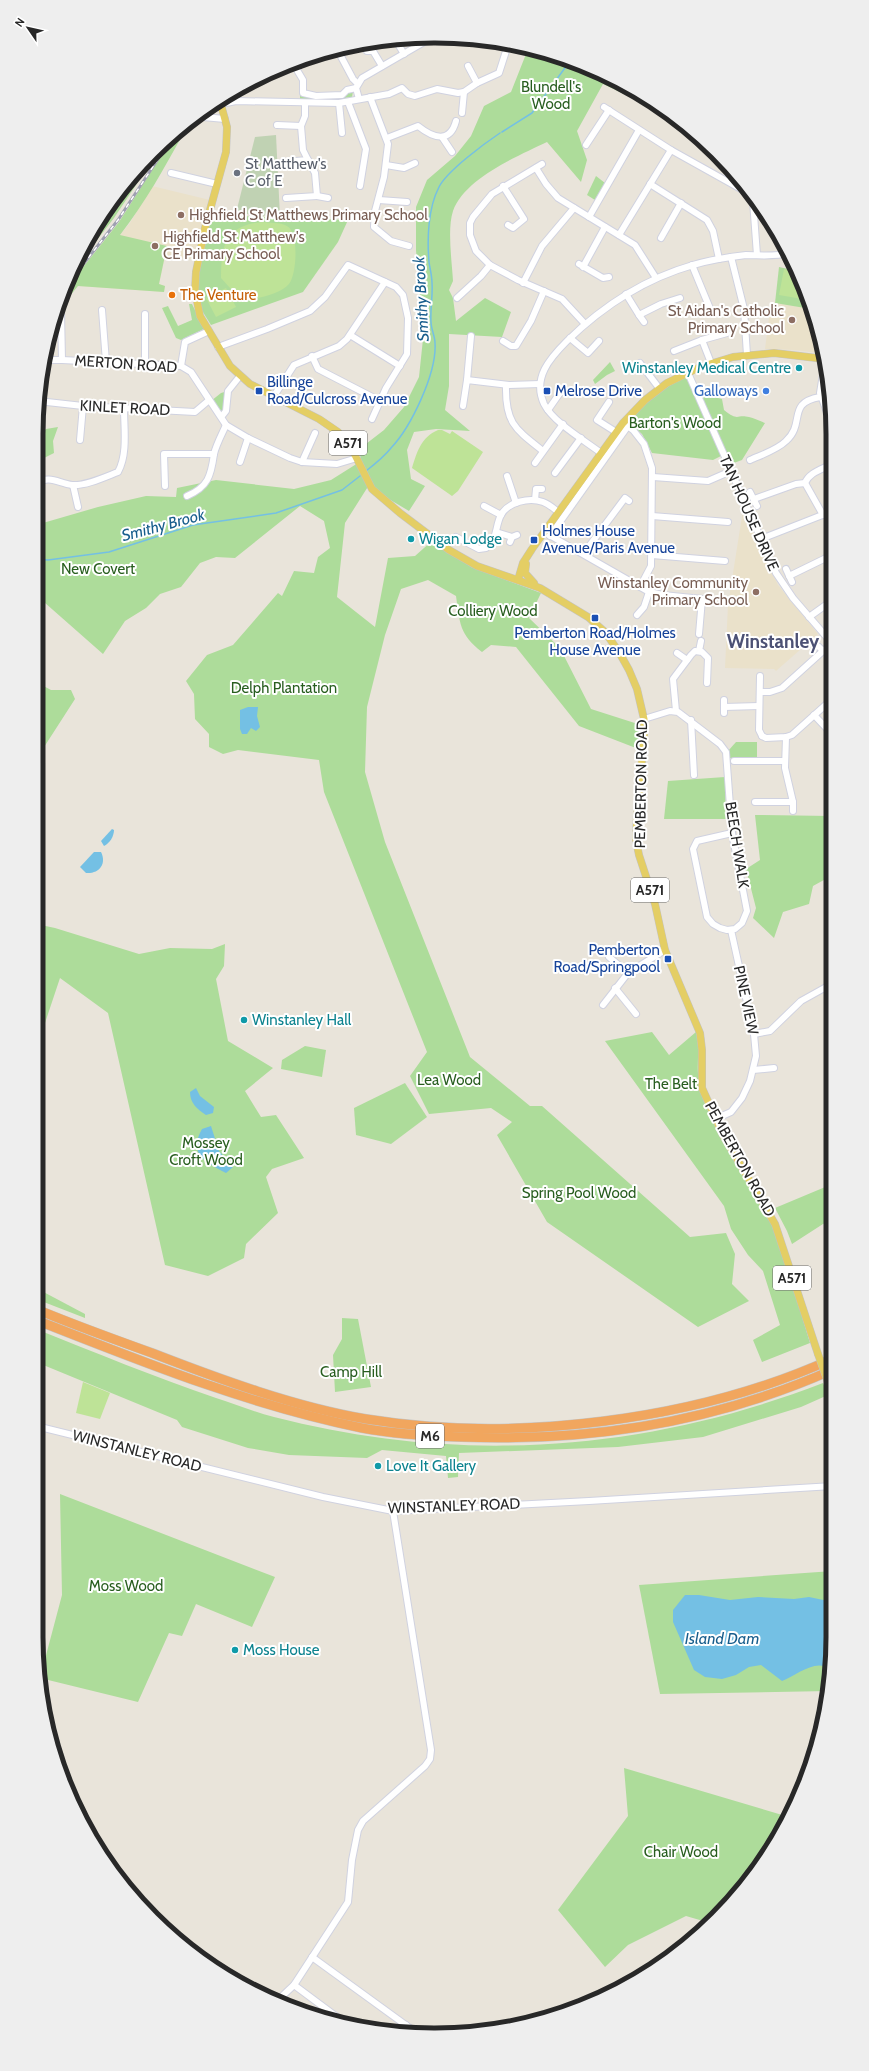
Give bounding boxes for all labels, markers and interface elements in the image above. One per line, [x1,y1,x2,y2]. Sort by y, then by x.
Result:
north arrow [8,8,48,48]
text: N [12,15,28,30]
park label: Blundell's Wood [521,78,581,113]
place label: St Matthew's C of E [245,155,327,190]
marker: St Matthew's C of E [232,168,242,178]
place label: Highfield St Matthews Primary School [189,206,428,224]
marker: Highfield St Matthews Primary School [176,210,186,220]
place label: Highfield St Matthew's CE Primary School [163,228,305,263]
marker: Highfield St Matthew's CE Primary School [150,241,160,251]
water label: Smithy Brook [409,255,433,342]
place label: The Venture [180,286,257,304]
marker: The Venture [167,290,177,300]
place label: St Aidan's Catholic Primary School [668,302,784,337]
marker: St Aidan's Catholic Primary School [787,315,797,325]
street label: MERTON ROAD [74,351,178,377]
place label: Winstanley Medical Centre [622,359,791,377]
marker: Winstanley Medical Centre [794,363,804,373]
place label: Billinge Road/Culcross Avenue [267,373,408,408]
place label: Melrose Drive [555,382,642,400]
place label: Galloways [694,382,758,400]
marker: Billinge Road/Culcross Avenue [254,386,264,396]
marker: Melrose Drive [542,386,552,396]
marker: Galloways [761,386,771,396]
street label: KINLET ROAD [79,397,171,419]
park label: Barton's Wood [629,414,721,432]
road number: A571 [329,431,367,455]
street label: TAN HOUSE DRIVE [715,452,783,574]
water label: Smithy Brook [119,505,208,545]
place label: Holmes House Avenue/Paris Avenue [542,522,675,557]
place label: Wigan Lodge [419,530,502,548]
marker: Wigan Lodge [406,534,416,544]
marker: Holmes House Avenue/Paris Avenue [529,535,539,545]
park label: New Covert [61,560,135,578]
place label: Winstanley Community Primary School [598,574,748,609]
marker: Winstanley Community Primary School [751,587,761,597]
park label: Colliery Wood [448,602,538,620]
marker: Pemberton Road/Holmes House Avenue [590,613,600,623]
place label: Pemberton Road/Holmes House Avenue [514,624,676,659]
district label: Winstanley [727,630,820,653]
park label: Delph Plantation [231,679,337,697]
street label: PEMBERTON ROAD [631,719,651,849]
street label: BEECH WALK [721,800,753,890]
road number: A571 [631,878,669,902]
place label: Pemberton Road/Springpool [553,941,660,976]
marker: Pemberton Road/Springpool [663,954,673,964]
street label: PINE VIEW [730,964,762,1037]
place label: Winstanley Hall [252,1011,352,1029]
marker: Winstanley Hall [239,1015,249,1025]
park label: Lea Wood [417,1071,481,1089]
park label: The Belt [645,1075,697,1093]
street label: PEMBERTON ROAD [701,1098,779,1220]
park label: Mossey Croft Wood [169,1134,243,1169]
park label: Spring Pool Wood [522,1184,636,1202]
road number: A571 [773,1266,811,1290]
park label: Camp Hill [320,1363,382,1381]
road number: M6 [416,1424,444,1448]
street label: WINSTANLEY ROAD [70,1426,204,1476]
place label: Love It Gallery [386,1457,477,1475]
marker: Love It Gallery [373,1461,383,1471]
street label: WINSTANLEY ROAD [387,1495,521,1517]
park label: Moss Wood [89,1577,163,1595]
water label: Island Dam [685,1629,759,1648]
place label: Moss House [243,1641,320,1659]
marker: Moss House [230,1645,240,1655]
park label: Chair Wood [644,1843,718,1861]

